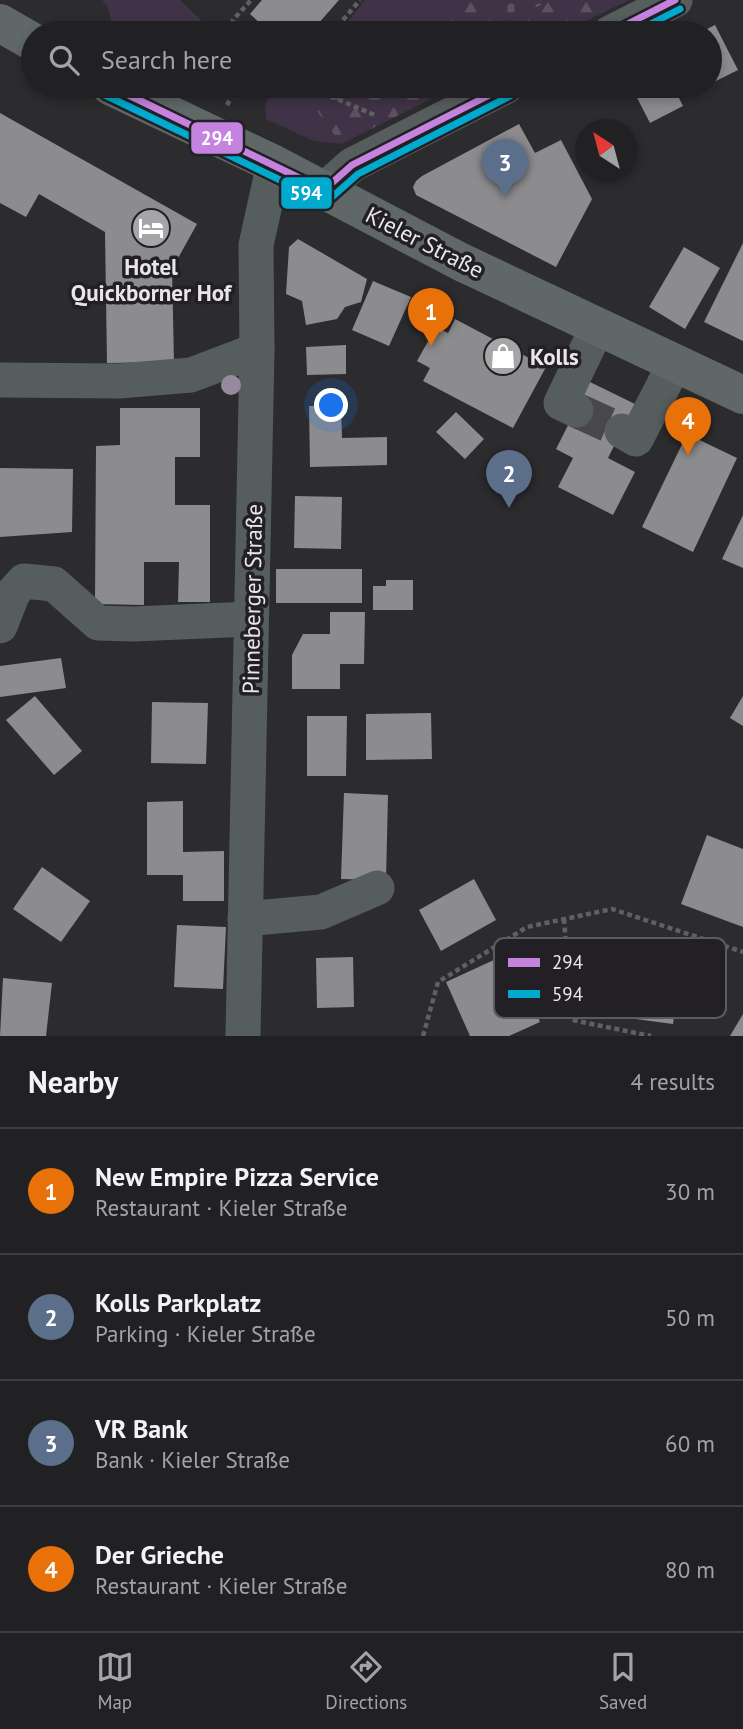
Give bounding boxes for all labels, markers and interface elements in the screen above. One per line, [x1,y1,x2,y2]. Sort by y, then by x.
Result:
search box [21,21,722,98]
icon: search [45,41,83,79]
text: Search here [101,43,232,76]
north arrow [575,119,638,182]
line badge: 294 [190,121,244,155]
text: 294 [201,126,233,150]
pin: 3 [482,139,528,197]
line badge: 594 [280,176,333,210]
text: 594 [290,181,322,205]
street label: Kieler Straße [361,200,489,284]
hotel icon: Hotel Quickborner Hof [130,207,172,249]
place label: Hotel Quickborner Hof [71,252,233,307]
pin: 1 [408,288,454,346]
shop icon: Kolls [482,335,524,377]
place label: Kolls [530,342,579,371]
your location [314,388,348,422]
pin: 4 [665,397,711,455]
pin: 2 [486,450,532,508]
street label: Pinneberger Straße [236,504,268,694]
legend [494,938,726,1018]
text: 294 [552,950,583,974]
text: 594 [552,982,583,1006]
text: Nearby [28,1062,118,1101]
text: 4 results [631,1067,715,1096]
text: New Empire Pizza Service [95,1160,379,1193]
text: 1 [44,1177,58,1206]
text: 30 m [665,1177,715,1206]
text: Restaurant · Kieler Straße [95,1193,347,1222]
text: Kolls Parkplatz [95,1286,261,1319]
text: 2 [44,1303,58,1332]
text: 50 m [665,1303,715,1332]
text: Parking · Kieler Straße [95,1319,316,1348]
text: VR Bank [95,1412,188,1445]
text: 3 [44,1429,58,1458]
text: 60 m [665,1429,715,1458]
text: Bank · Kieler Straße [95,1445,290,1474]
text: Der Grieche [95,1538,224,1571]
text: 4 [44,1555,58,1584]
text: 80 m [665,1555,715,1584]
text: Restaurant · Kieler Straße [95,1571,347,1600]
tab: Map [96,1648,134,1714]
tab: Directions [325,1648,407,1714]
tab: Saved [599,1648,647,1714]

